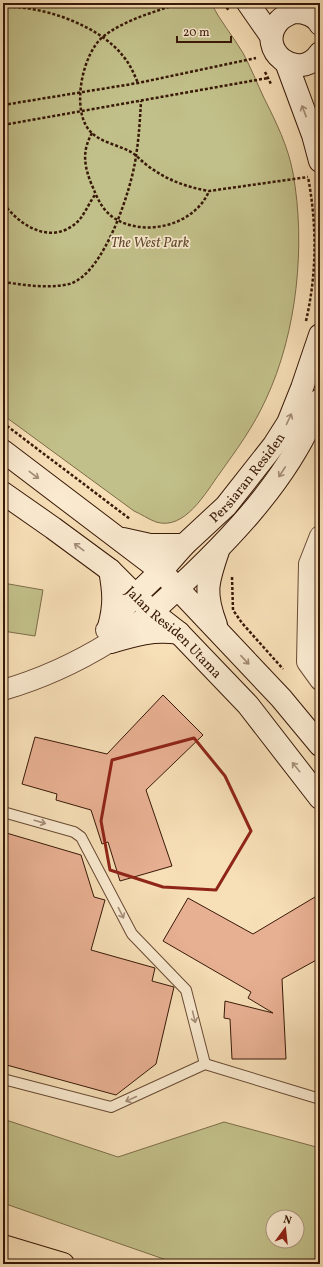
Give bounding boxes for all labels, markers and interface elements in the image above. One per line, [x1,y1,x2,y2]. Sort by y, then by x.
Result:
scale bar [177,18,231,44]
text: 20 m [183,25,210,41]
one-way arrow [300,105,308,117]
park label: The West Park [111,234,190,253]
one-way arrow [286,414,293,426]
street label: Persiaran Residen [206,430,290,528]
one-way arrow [278,466,286,477]
one-way arrow [28,471,39,479]
one-way arrow [73,542,84,551]
street label: Jalan Residen Utama [121,583,225,683]
one-way arrow [240,655,250,665]
one-way arrow [291,762,300,773]
one-way arrow [34,819,47,827]
one-way arrow [118,907,125,919]
one-way arrow [190,1011,198,1024]
one-way arrow [125,1096,137,1103]
north arrow [265,1209,305,1249]
text: N [281,1213,293,1229]

